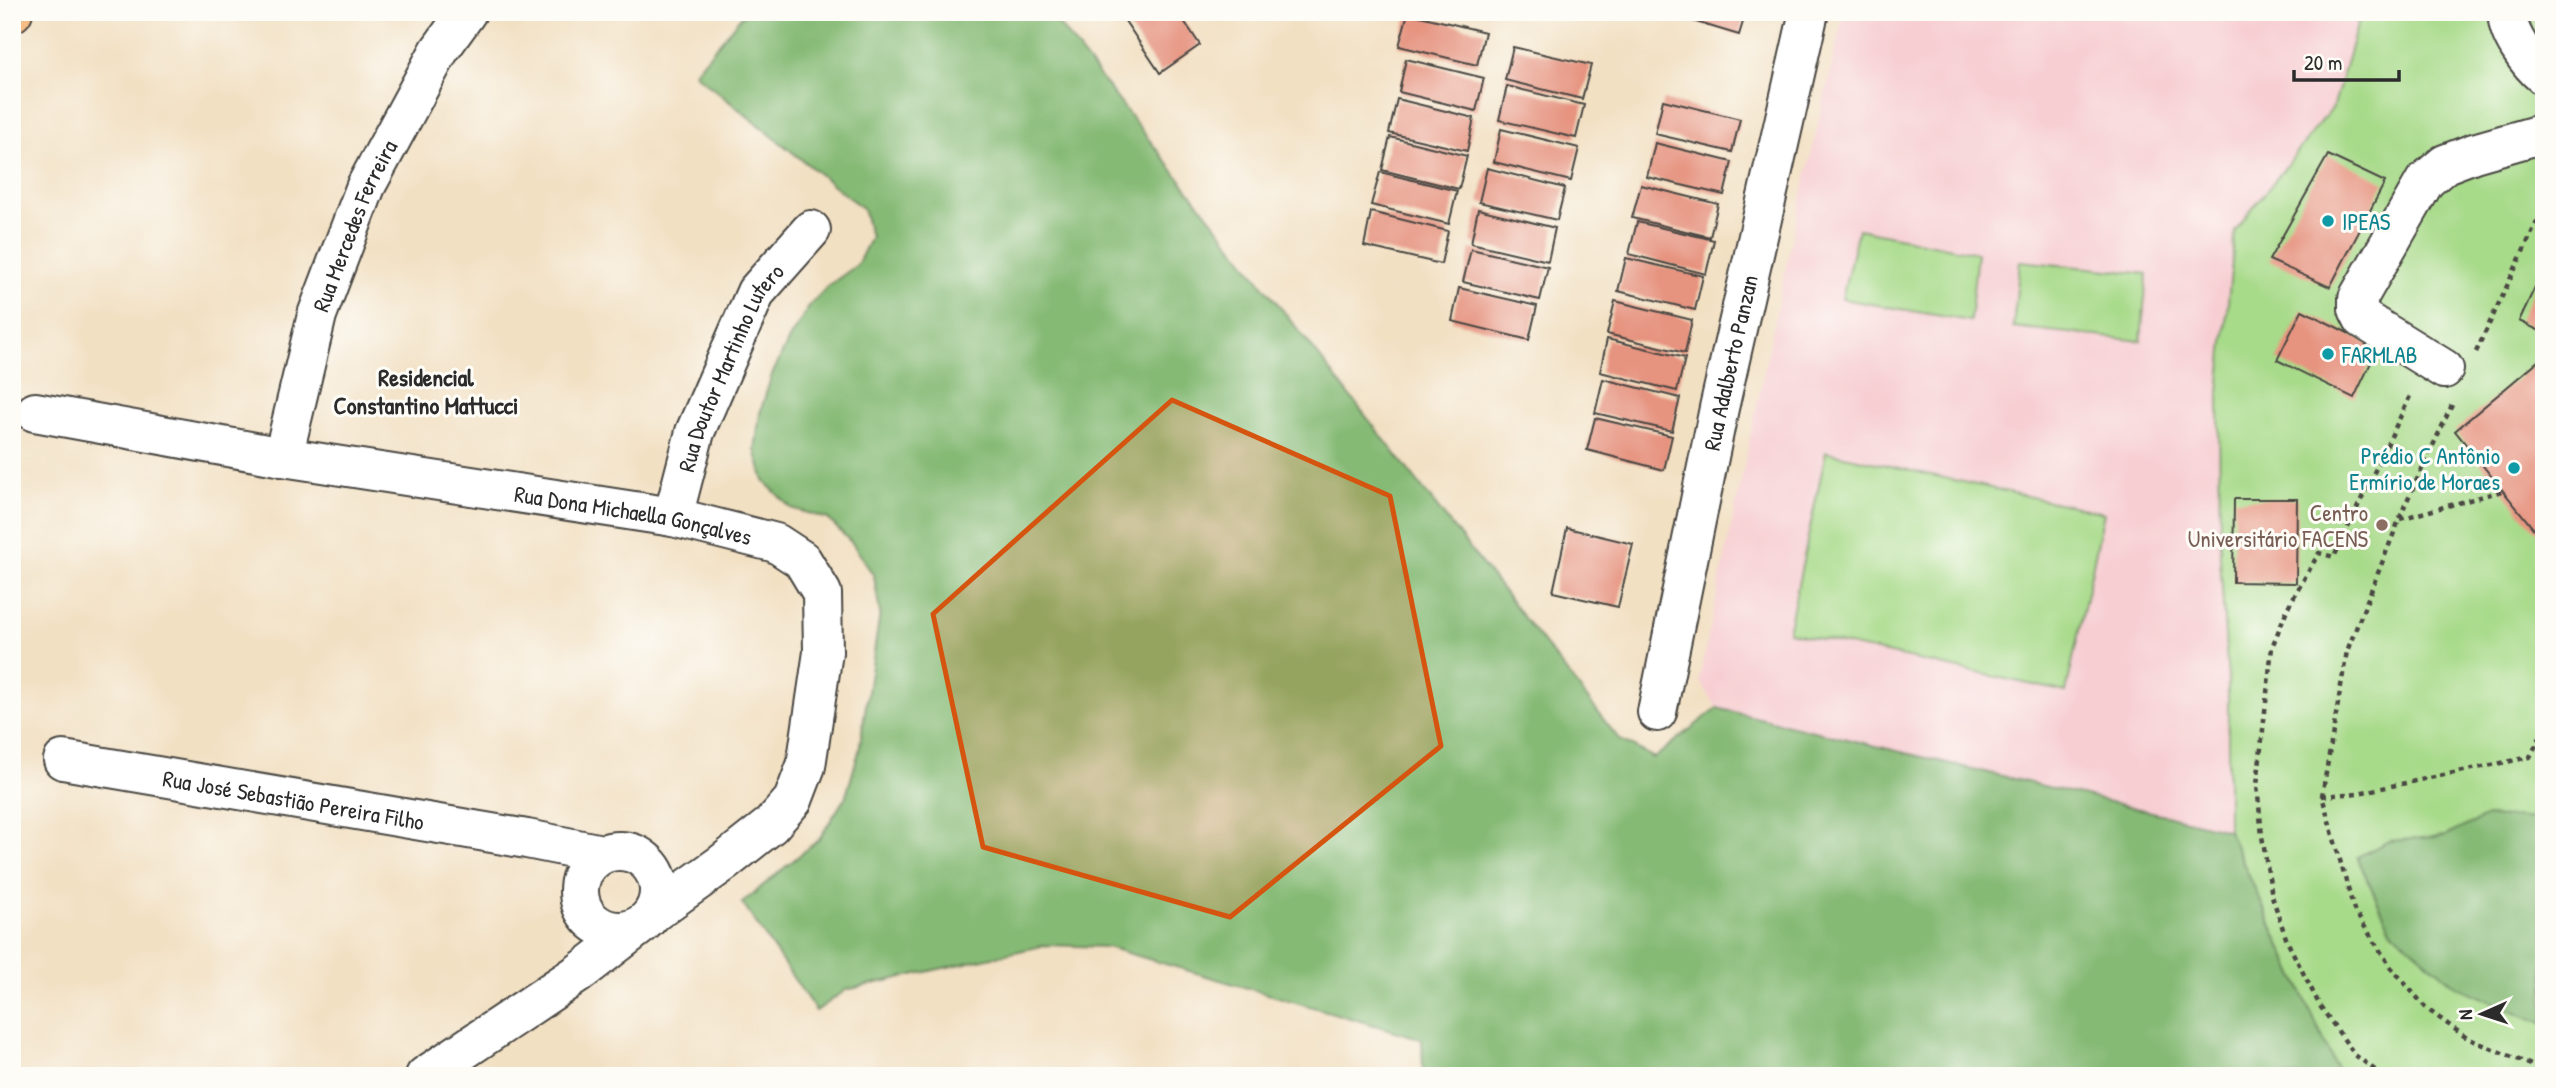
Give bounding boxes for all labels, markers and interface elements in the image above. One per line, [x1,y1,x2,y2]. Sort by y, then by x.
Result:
scale bar [2294,38,2398,82]
text: 20 m [2304,48,2342,77]
street label: Rua Mercedes Ferreira [304,134,404,316]
place label: IPEAS [2342,206,2391,237]
marker: IPEAS [2320,213,2336,229]
street label: Rua Doutor Martinho Lutero [670,256,790,475]
street label: Rua Adalberto Panzan [1695,272,1764,453]
place label: FARMLAB [2341,339,2417,370]
marker: FARMLAB [2320,346,2336,362]
district label: Residencial Constantino Mattucci [334,361,518,421]
place label: Prédio C Antônio Ermírio de Moraes [2349,440,2500,497]
marker: Prédio C Antônio Ermírio de Moraes [2506,460,2522,476]
street label: Rua Dona Michaella Gonçalves [512,477,755,552]
place label: Centro Universitário FACENS [2188,497,2368,554]
marker: Centro Universitário FACENS [2374,517,2390,533]
street label: Rua José Sebastião Pereira Filho [161,762,427,837]
north arrow [2448,979,2518,1050]
text: N [2452,1009,2478,1021]

